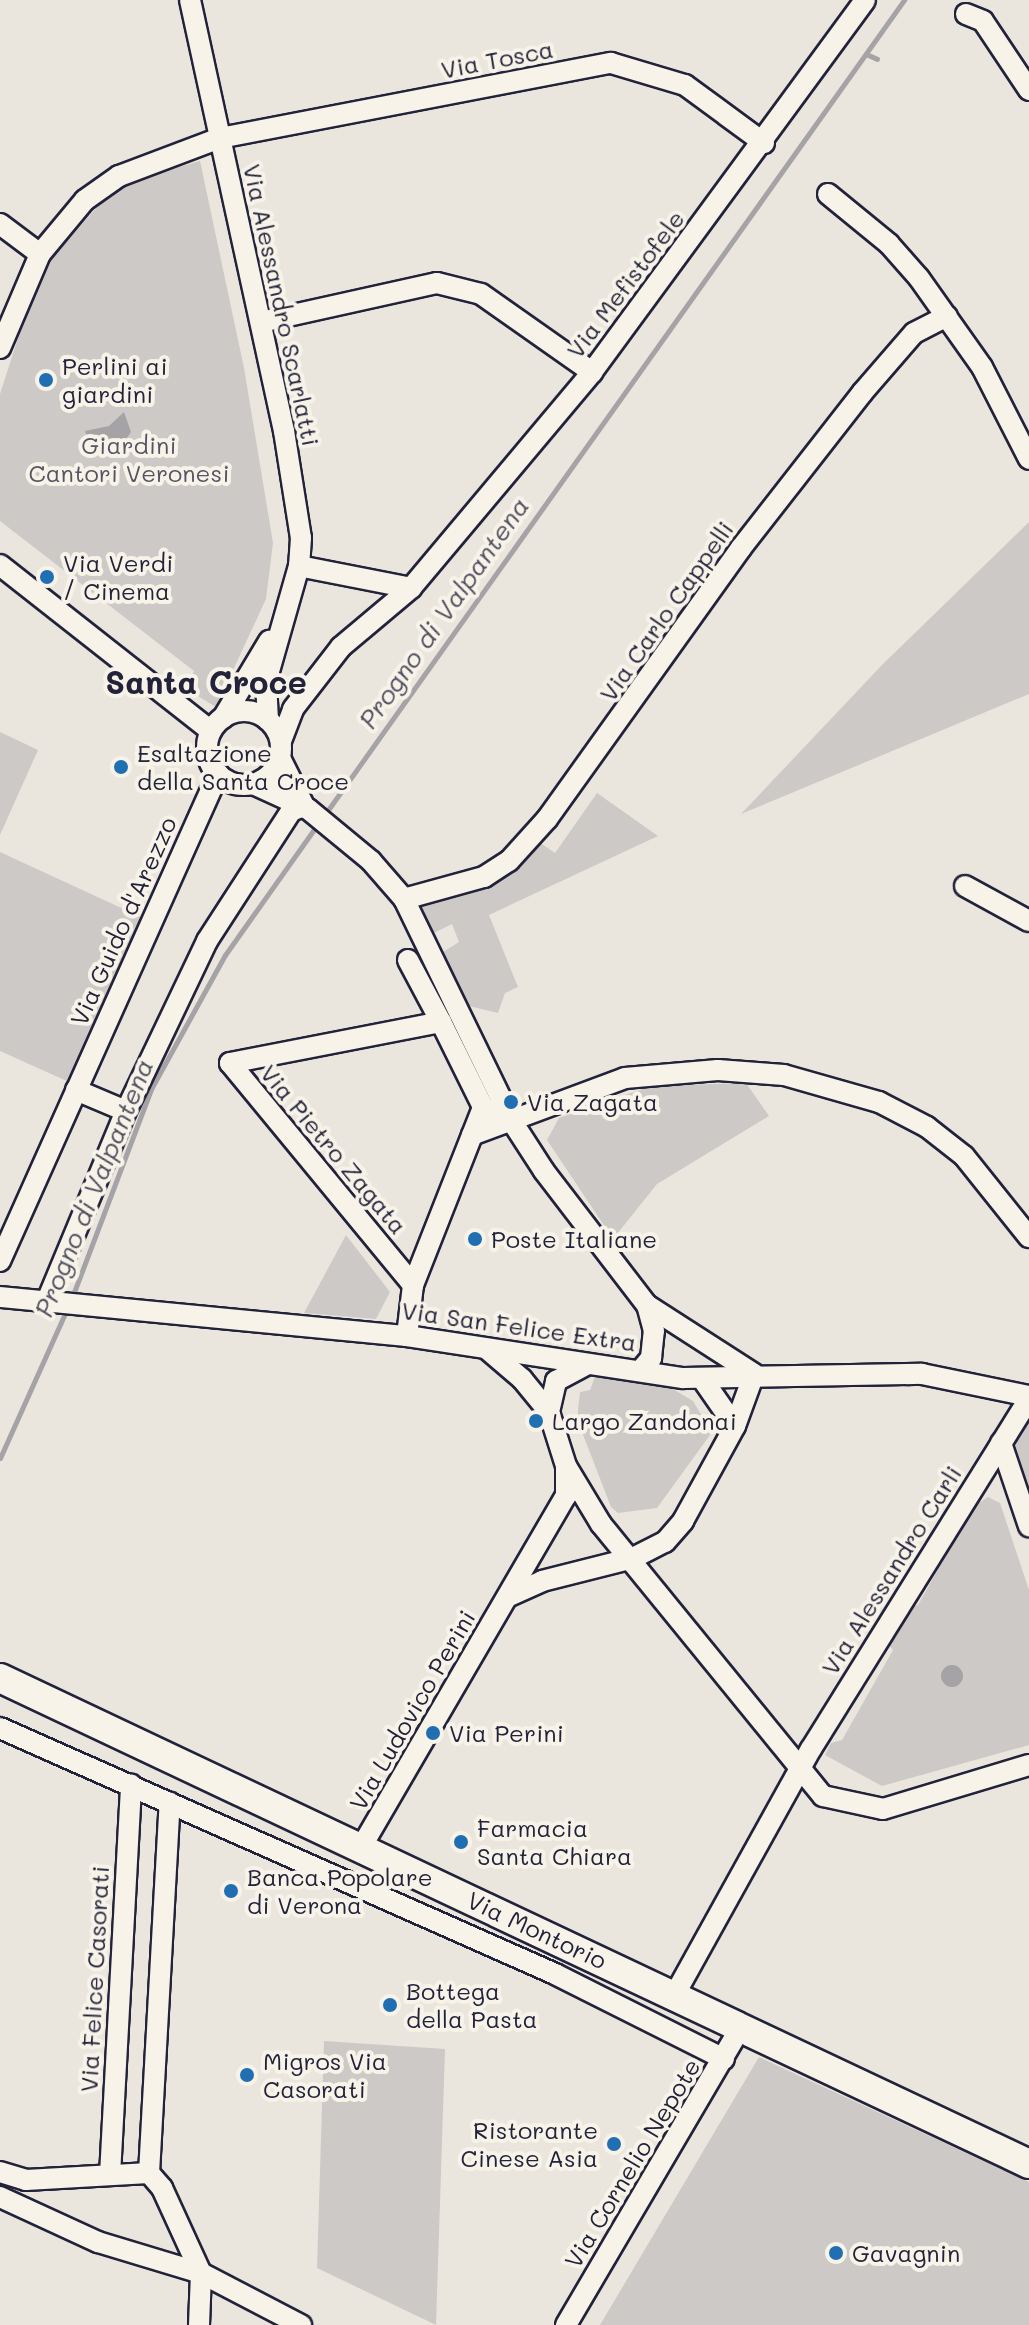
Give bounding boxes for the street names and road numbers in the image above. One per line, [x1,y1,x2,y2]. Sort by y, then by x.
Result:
street label: Via Tosca [438,34,556,84]
street label: Via Alessandro Scarlatti [238,161,326,449]
street label: Via Mefistofele [560,204,690,364]
street label: Via Carlo Cappelli [593,515,739,707]
street label: Via Guido d'Arezzo [64,812,182,1030]
street label: Via Pietro Zagata [255,1058,413,1240]
street label: Via San Felice Extra [400,1295,638,1357]
street label: Via Alessandro Carli [815,1460,967,1680]
street label: Via Ludovico Perini [343,1605,481,1815]
street label: Via Felice Casorati [74,1865,114,2093]
street label: Via Montorio [463,1885,611,1975]
street label: Via Cornelio Nepote [558,2053,706,2273]

